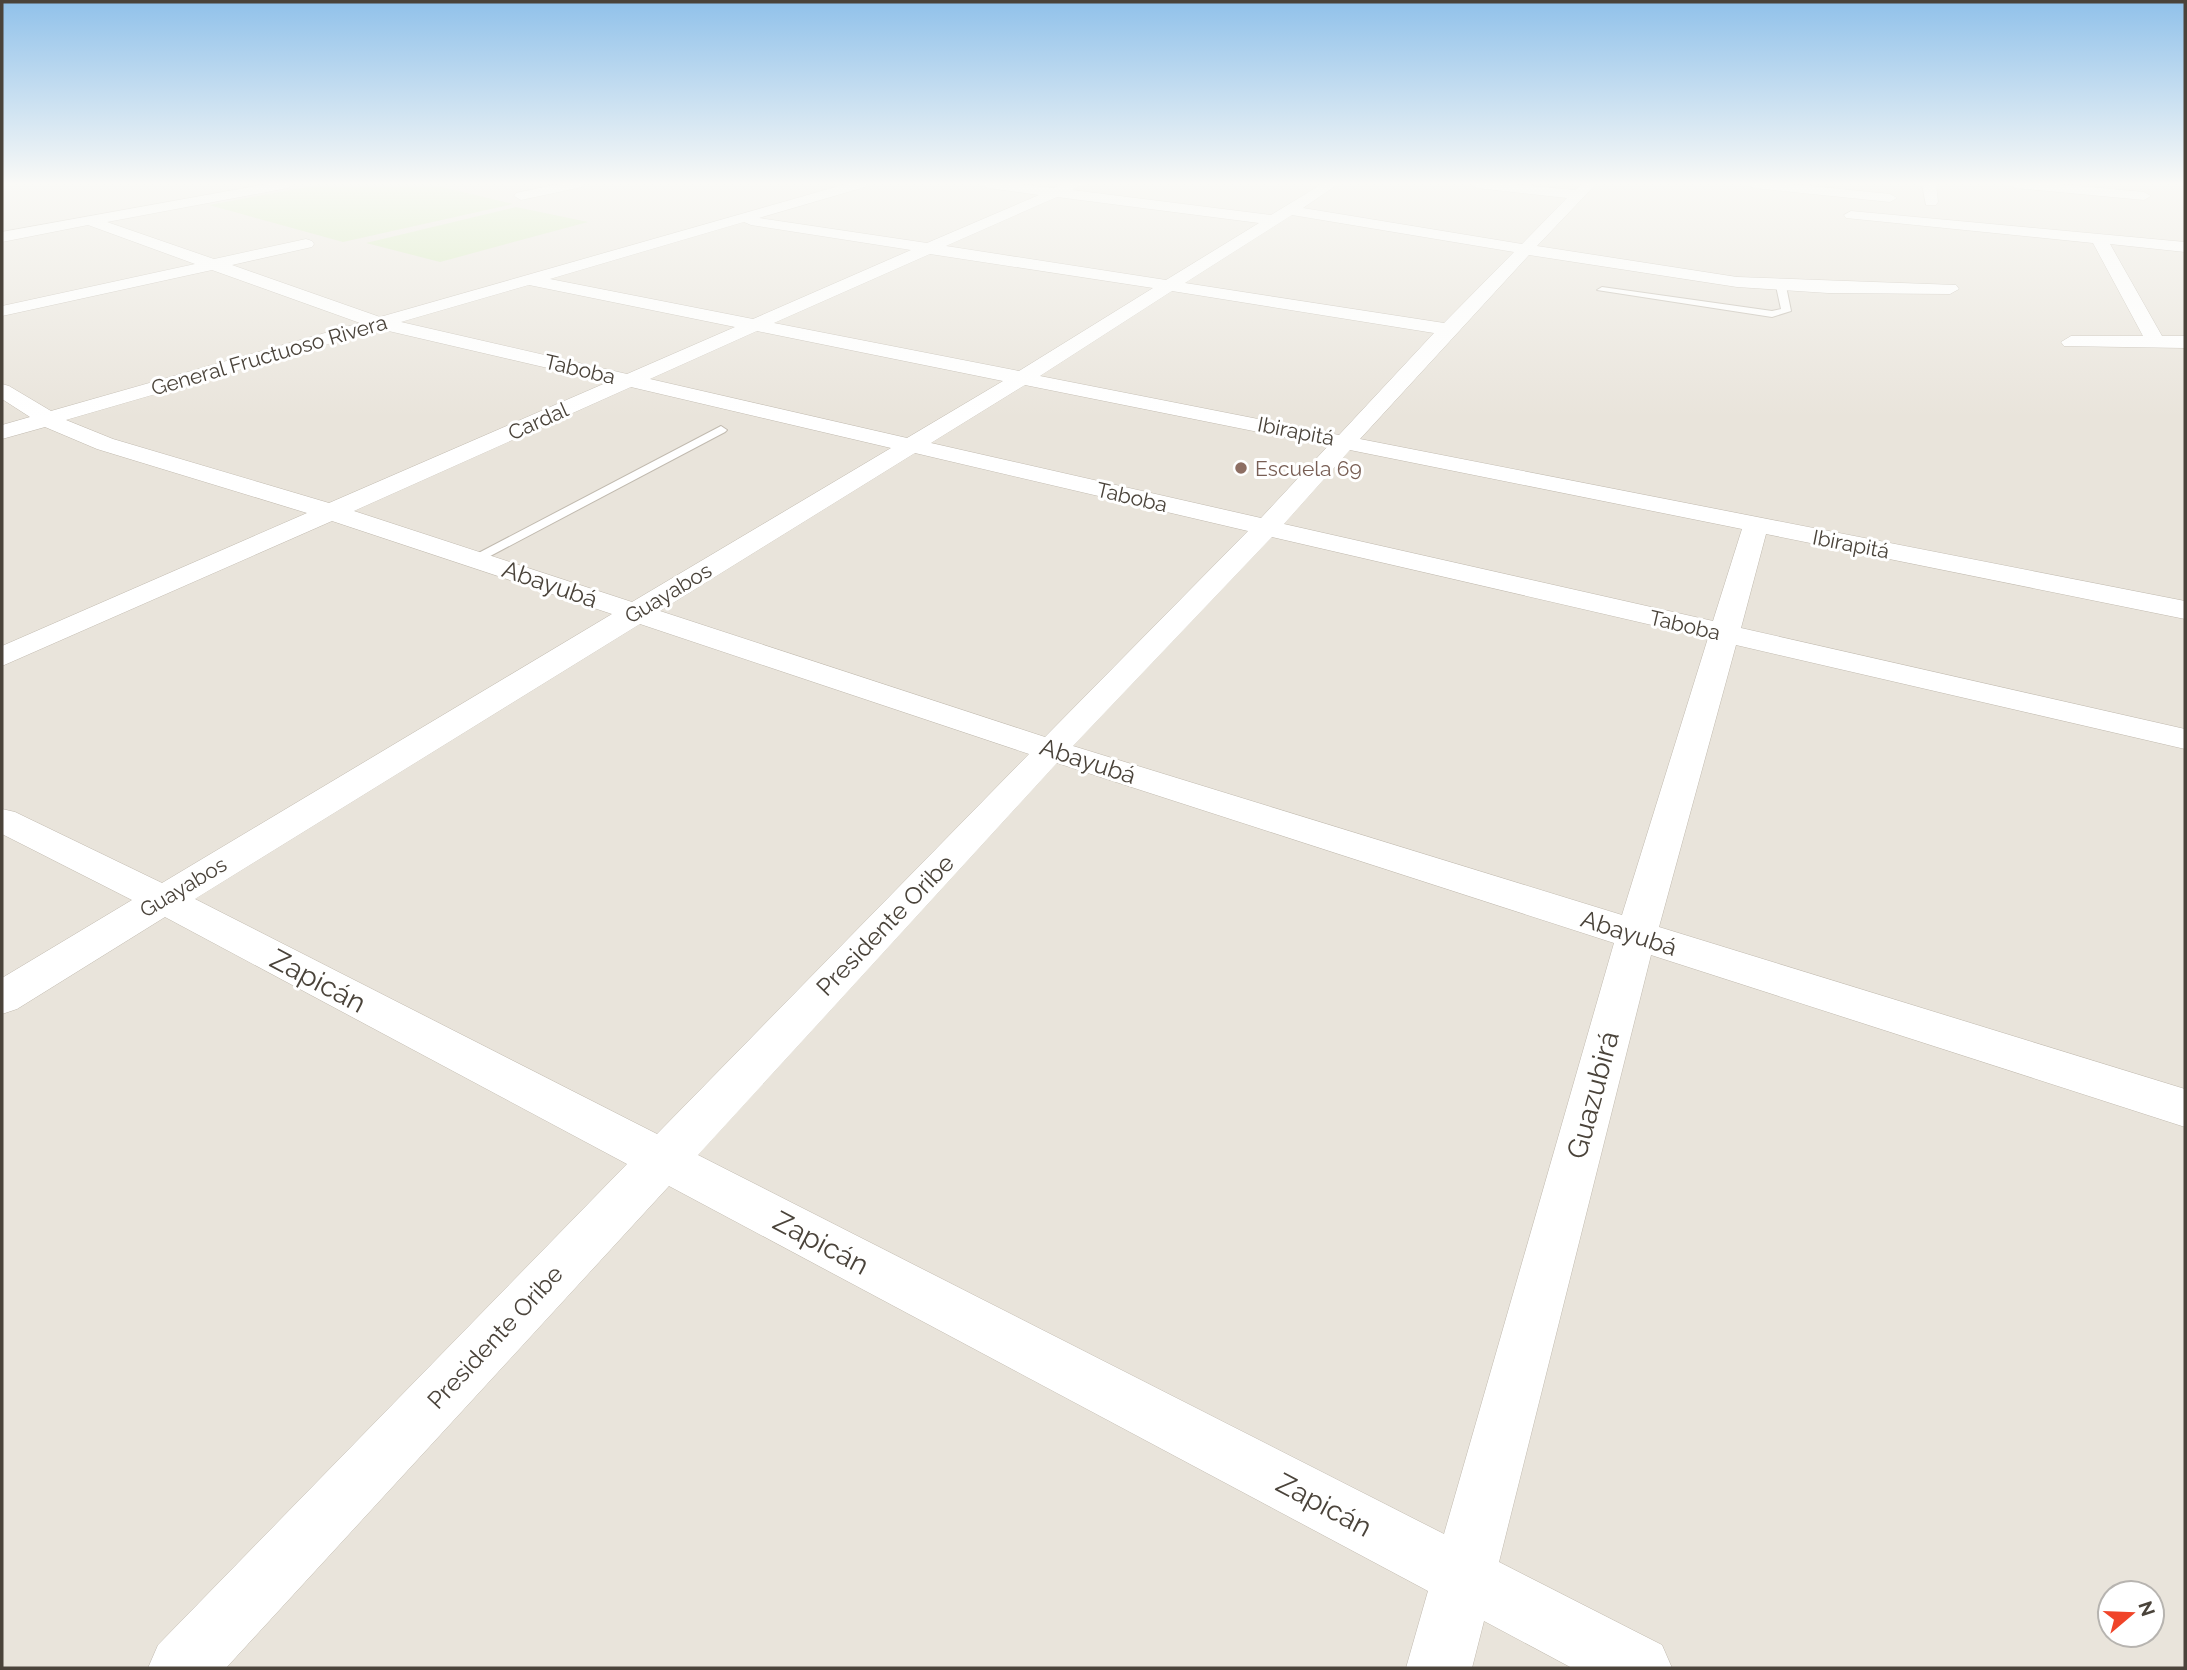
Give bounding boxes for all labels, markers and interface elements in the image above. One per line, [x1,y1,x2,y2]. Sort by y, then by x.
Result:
street label: General Fructuoso Rivera [148,309,390,401]
street label: Taboba [542,349,618,389]
street label: Cardal [504,397,572,445]
street label: Ibirapitá [1256,411,1336,451]
place label: Escuela 69 [1255,456,1362,481]
marker: Escuela 69 [1233,460,1249,476]
street label: Taboba [1094,477,1170,517]
street label: Ibirapitá [1811,524,1891,564]
street label: Abayubá [499,554,601,614]
street label: Guayabos [620,557,716,629]
street label: Taboba [1647,605,1723,645]
street label: Abayubá [1036,732,1140,790]
street label: Presidente Oribe [810,848,960,1002]
street label: Guayabos [135,851,231,923]
street label: Abayubá [1577,904,1681,962]
street label: Zapicán [265,942,371,1020]
street label: Guazubirá [1560,1028,1626,1162]
street label: Zapicán [768,1204,874,1282]
street label: Presidente Oribe [421,1259,569,1415]
street label: Zapicán [1271,1466,1377,1544]
north arrow [2096,1579,2166,1649]
text: N [2134,1598,2160,1619]

